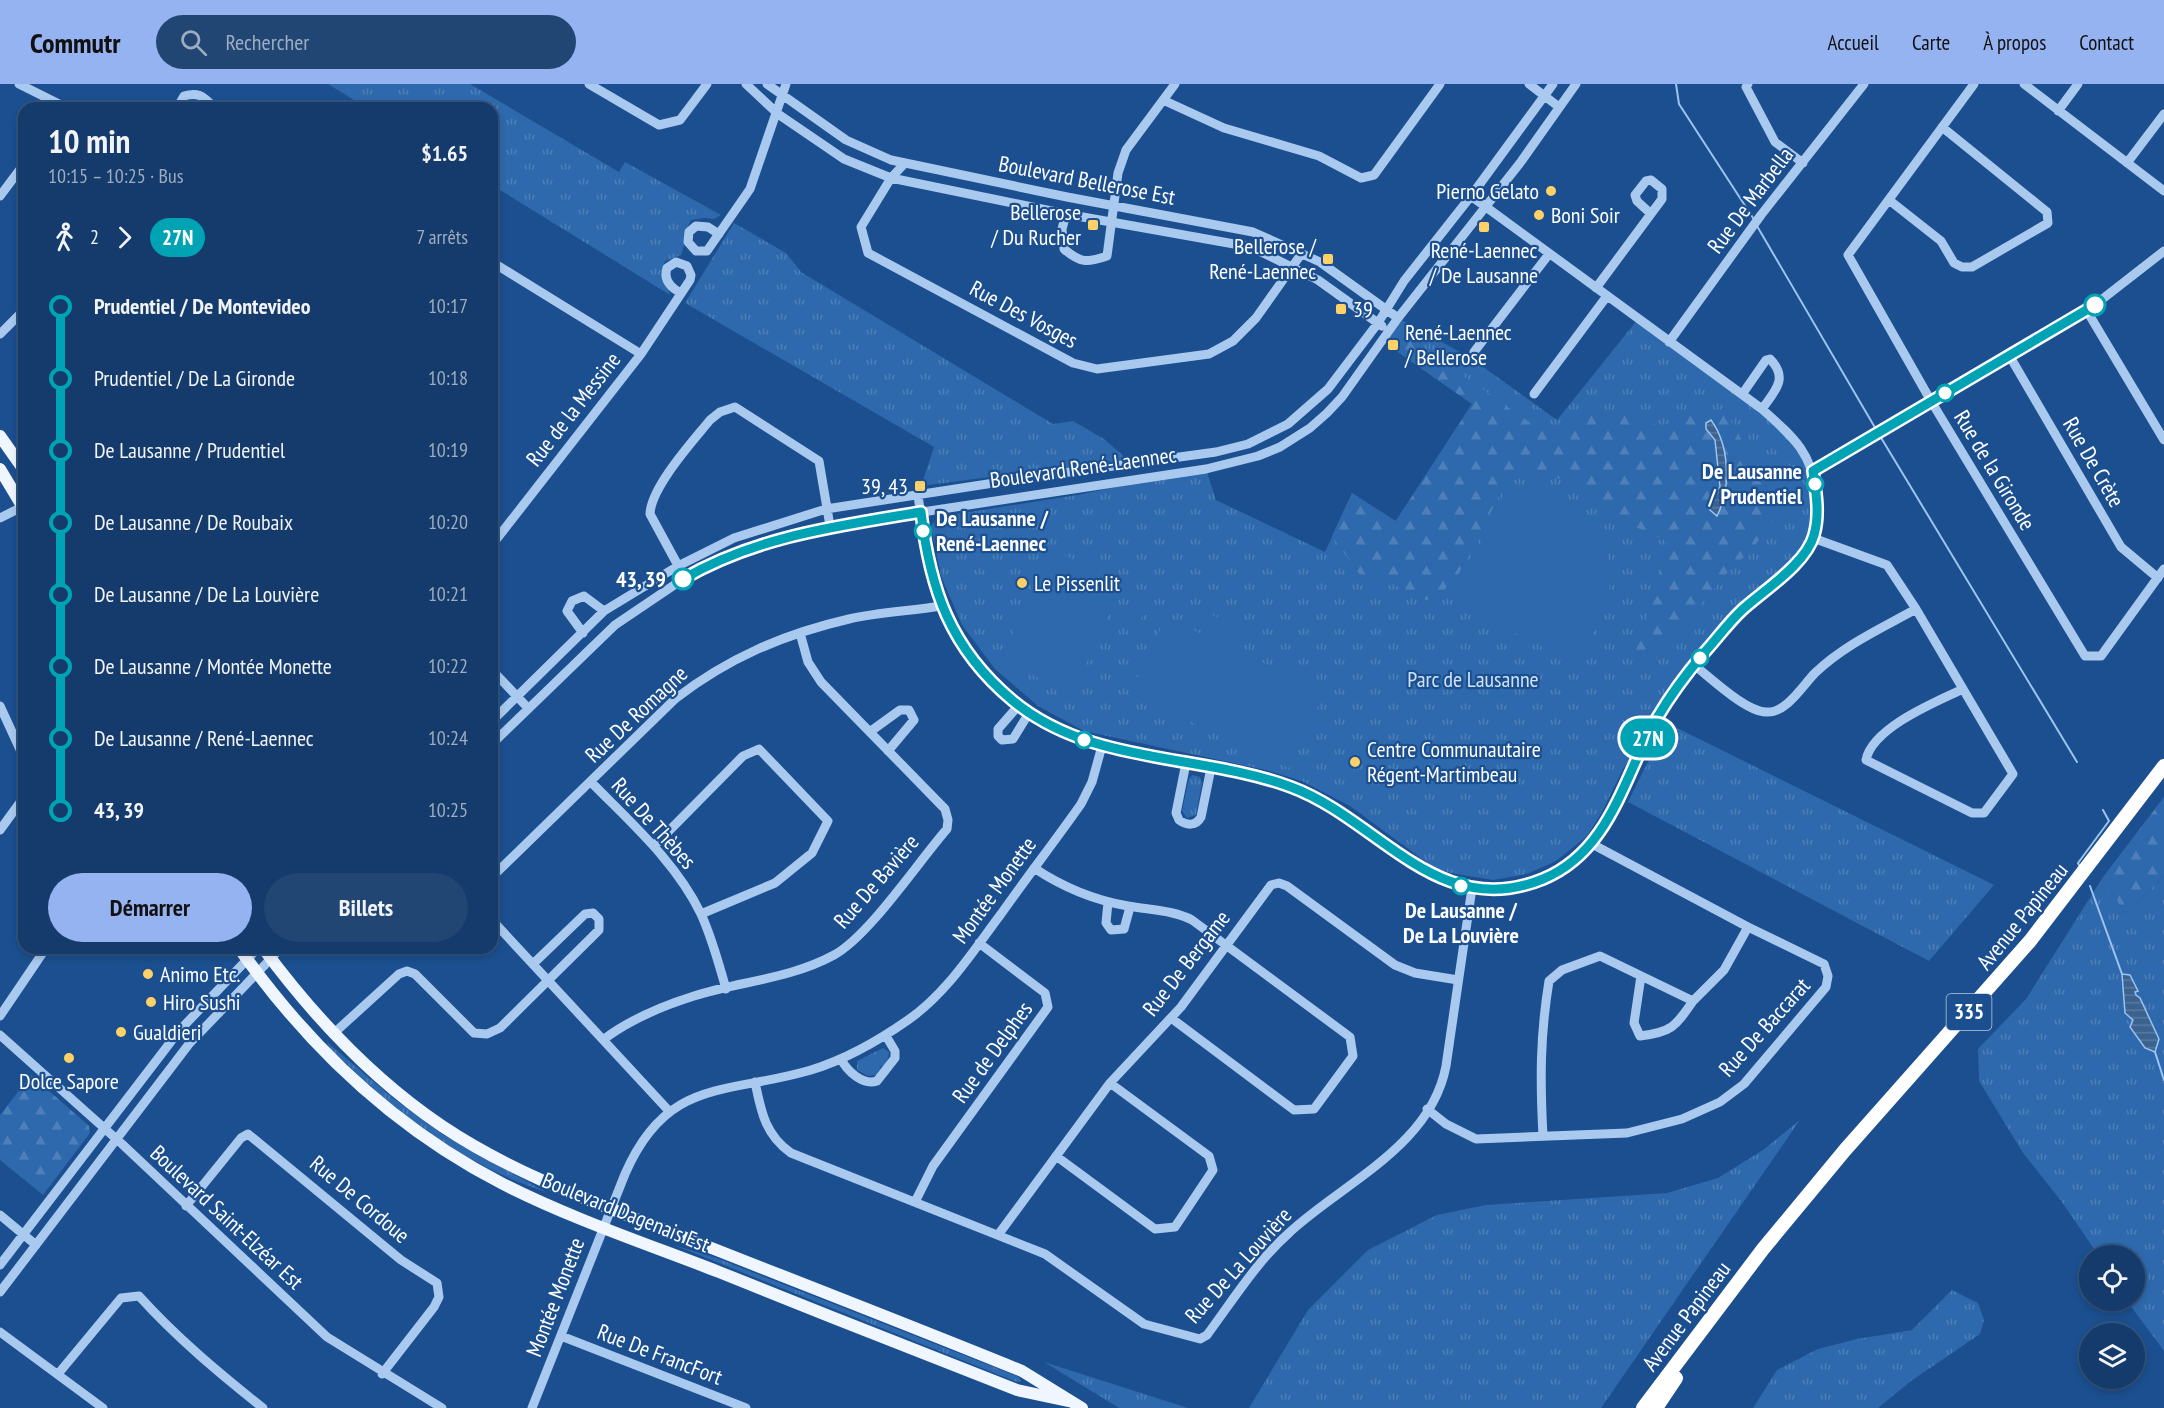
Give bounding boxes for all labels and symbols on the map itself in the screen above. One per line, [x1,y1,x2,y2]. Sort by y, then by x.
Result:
street label: Rue De Marbella [1701,141,1799,259]
street label: Boulevard Bellerose Est [996,149,1178,211]
place label: Pierno Gelato [1436,177,1539,205]
marker: Pierno Gelato [1544,184,1558,198]
place label: Bellerose / Du Rucher [990,198,1081,251]
place label: Boni Soir [1551,201,1620,229]
marker: Boni Soir [1532,208,1546,222]
marker: Bellerose / Du Rucher [1086,218,1100,232]
marker: René-Laennec / De Lausanne [1477,220,1491,234]
place label: Bellerose / René-Laennec [1209,232,1318,285]
place label: René-Laennec / De Lausanne [1429,236,1538,289]
marker: Bellerose / René-Laennec [1321,252,1335,266]
street label: Rue Des Vosges [965,274,1083,354]
unlabelled marker [2084,294,2106,316]
place label: 39 [1353,295,1373,323]
marker: 39 [1334,302,1348,316]
place label: René-Laennec / Bellerose [1404,318,1512,371]
marker: René-Laennec / Bellerose [1386,338,1400,352]
street label: Rue de la Messine [520,346,626,472]
unlabelled marker [1936,384,1954,402]
street label: Rue de la Gironde [1948,405,2042,535]
street label: Rue De Crète [2057,412,2131,512]
street label: Boulevard René-Laennec [988,440,1178,494]
place label: De Lausanne / Prudentiel [1702,457,1803,510]
place label: 39, 43 [861,472,908,500]
marker: De Lausanne / Prudentiel [1806,475,1824,493]
marker: 39, 43 [913,479,927,493]
place label: De Lausanne / René-Laennec [936,504,1049,557]
marker: De Lausanne / René-Laennec [914,522,932,540]
place label: 43, 39 [616,565,666,593]
marker: 43, 39 [672,568,694,590]
place label: Le Pissenlit [1034,569,1120,597]
marker: Le Pissenlit [1015,576,1029,590]
unlabelled marker [1691,649,1709,667]
street label: Rue De Romagne [579,660,693,768]
park label: Parc de Lausanne [1407,665,1539,693]
line badge: 27N [1614,718,1682,758]
unlabelled marker [1075,731,1093,749]
place label: Centre Communautaire Régent-Martimbeau [1367,735,1541,788]
marker: Centre Communautaire Régent-Martimbeau [1348,755,1362,769]
street label: Rue De Thèbes [606,772,702,874]
street label: Rue De Bavière [827,828,925,934]
street label: Montée Monette [946,831,1042,949]
street label: Avenue Papineau [1970,857,2074,975]
marker: De Lausanne / De La Louvière [1452,877,1470,895]
place label: De Lausanne / De La Louvière [1403,896,1519,949]
street label: Rue De Bergame [1136,905,1236,1021]
place label: Animo Etc. [160,960,240,988]
marker: Animo Etc. [141,967,155,981]
street label: Rue De Baccarat [1712,972,1816,1082]
place label: Hiro Sushi [163,988,241,1016]
road number: 335 [1946,994,1992,1030]
marker: Hiro Sushi [144,995,158,1009]
street label: Rue de Delphes [946,996,1038,1108]
place label: Gualdieri [133,1018,202,1046]
marker: Gualdieri [114,1025,128,1039]
marker: Dolce Sapore [62,1051,76,1065]
place label: Dolce Sapore [19,1067,119,1095]
street label: Boulevard Saint-Elzéar Est [145,1139,309,1295]
street label: Rue De Cordoue [304,1149,416,1249]
street label: Boulevard Dagenais Est [538,1166,714,1258]
street label: Rue De La Louvière [1179,1201,1297,1329]
street label: Montée Monette [520,1234,590,1360]
street label: Avenue Papineau [1636,1256,1736,1376]
street label: Rue De FrancFort [593,1317,727,1391]

